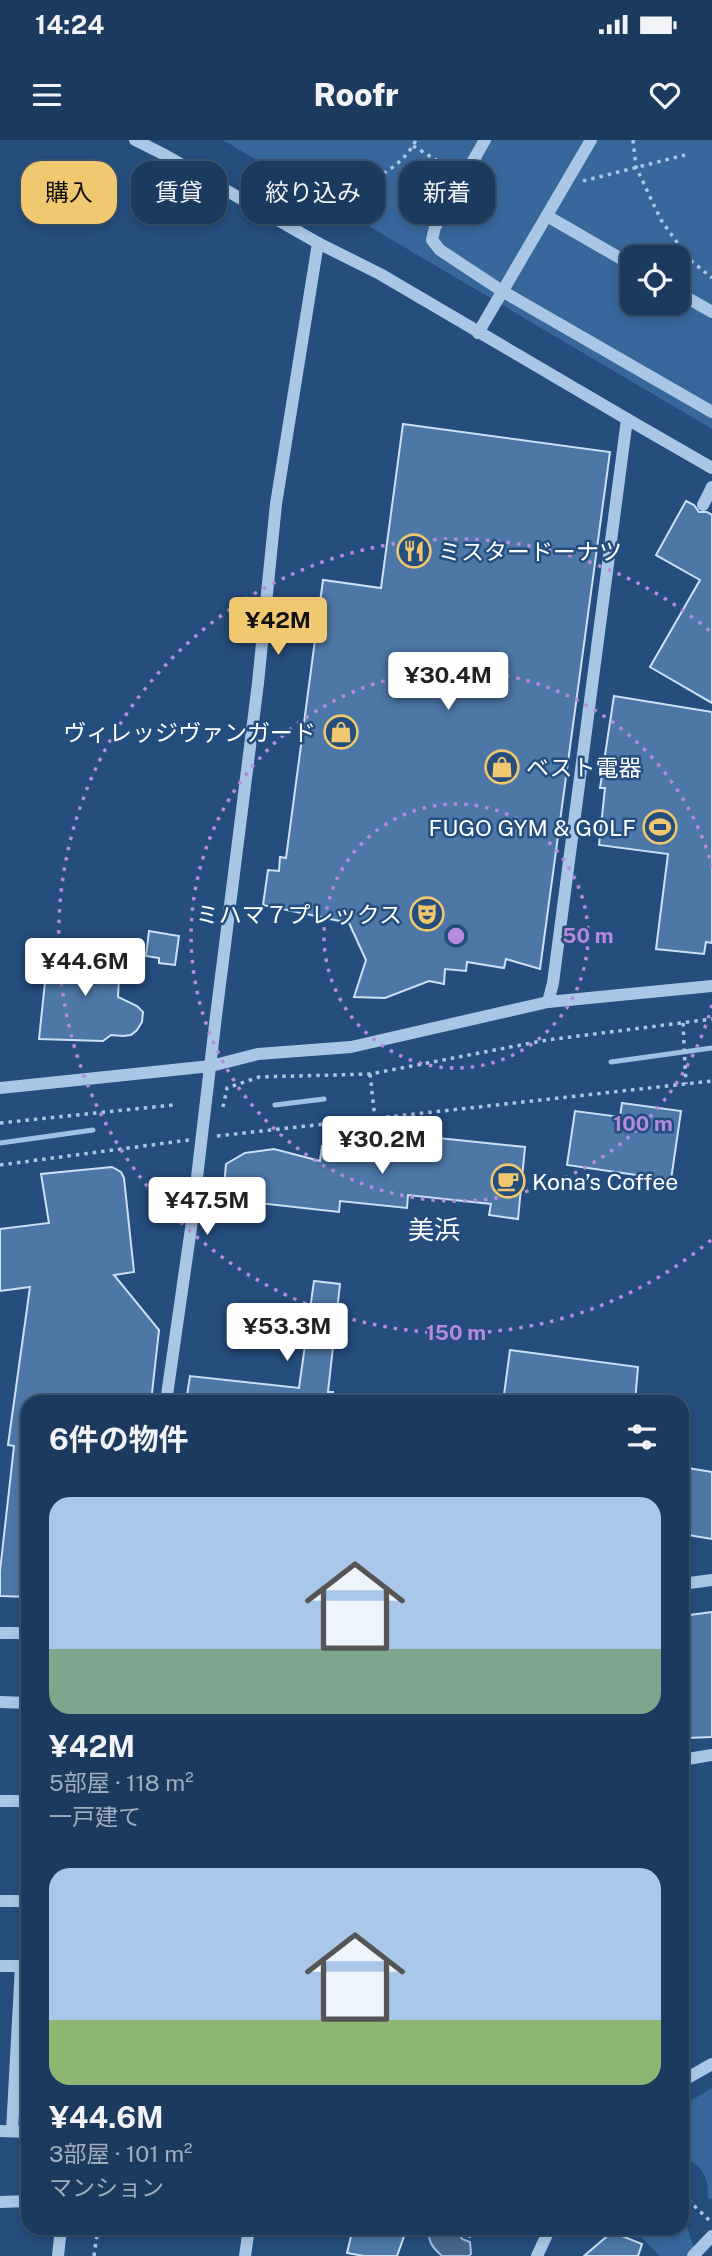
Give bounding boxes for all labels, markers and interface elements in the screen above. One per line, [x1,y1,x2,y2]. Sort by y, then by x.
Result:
text: 14:24 [35,9,104,40]
icon: menu [28,76,66,114]
text: Roofr [314,76,398,113]
icon: heart [646,76,684,114]
chip: 購入 [21,161,117,224]
chip: 賃貸 [131,161,227,224]
chip: 絞り込み [241,161,385,224]
chip: 新着 [399,161,495,224]
map controls [620,245,690,315]
button: locate [620,245,690,315]
restaurant icon: ミスタードーナツ [395,532,433,570]
place label: ミスタードーナツ [438,538,622,565]
pin: ¥42M [237,598,319,657]
text: ¥42M [245,606,311,633]
pin: ¥30.4M [391,652,505,712]
text: ¥30.4M [404,661,492,688]
shop icon: ヴィレッジヴァンガード [322,713,360,751]
place label: ヴィレッジヴァンガード [63,719,316,746]
shop icon: ベスト電器 [483,748,521,786]
place label: ベスト電器 [526,754,641,781]
sports icon: FUGO GYM & GOLF [641,808,679,846]
place label: FUGO GYM & GOLF [428,814,636,841]
theatre icon: ミハマ７プレックス [408,895,446,933]
place label: ミハマ７プレックス [196,901,402,928]
text: 50 m [562,923,614,948]
centre of rings [444,924,468,948]
pin: ¥44.6M [28,938,142,998]
text: ¥44.6M [41,947,129,974]
text: 100 m [613,1111,673,1136]
pin: ¥30.2M [325,1116,439,1176]
text: ¥30.2M [338,1125,426,1152]
cafe icon: Kona’s Coffee [489,1162,527,1200]
place label: Kona’s Coffee [532,1168,678,1195]
pin: ¥47.5M [150,1178,264,1237]
text: ¥47.5M [165,1186,249,1213]
district label: 美浜 [408,1214,460,1245]
pin: ¥53.3M [230,1304,344,1363]
text: ¥53.3M [243,1312,331,1339]
text: 150 m [426,1320,486,1345]
icon: filters [623,1418,661,1456]
text: 6件の物件 [49,1421,189,1457]
icon: home [292,1543,418,1669]
text: ¥42M [49,1728,135,1764]
text: 5部屋 · 118 m² [49,1769,194,1796]
text: 一戸建て [49,1803,141,1830]
icon: home [292,1914,418,2040]
text: ¥44.6M [49,2099,164,2135]
text: 3部屋 · 101 m² [49,2140,193,2167]
text: マンション [49,2174,164,2201]

